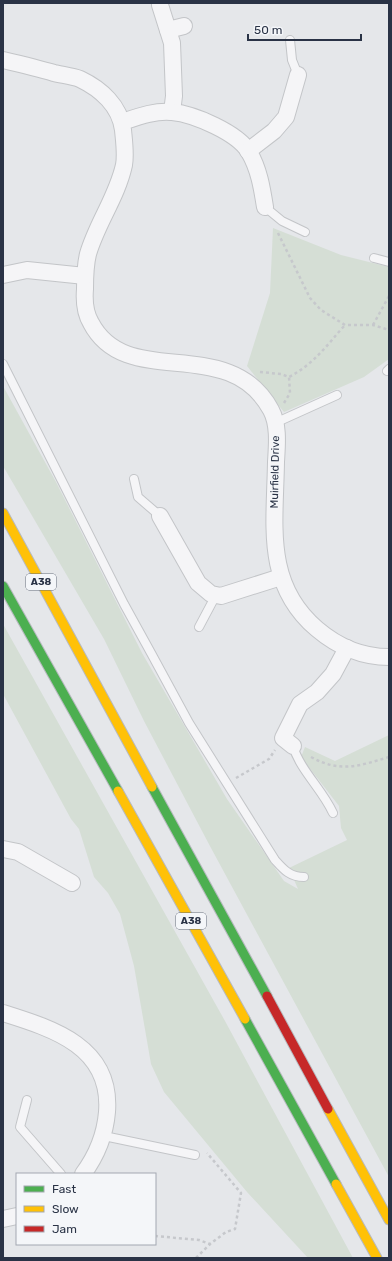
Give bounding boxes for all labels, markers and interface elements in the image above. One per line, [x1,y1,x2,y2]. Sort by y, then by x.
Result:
scale bar [248,16,361,42]
text: 50 m [254,23,282,37]
street label: Muirfield Drive [268,436,282,508]
road number: A38 [26,574,56,590]
road number: A38 [176,913,206,929]
legend [16,1173,156,1245]
text: Fast [52,1182,76,1196]
text: Slow [52,1202,79,1216]
text: Jam [52,1222,77,1236]

